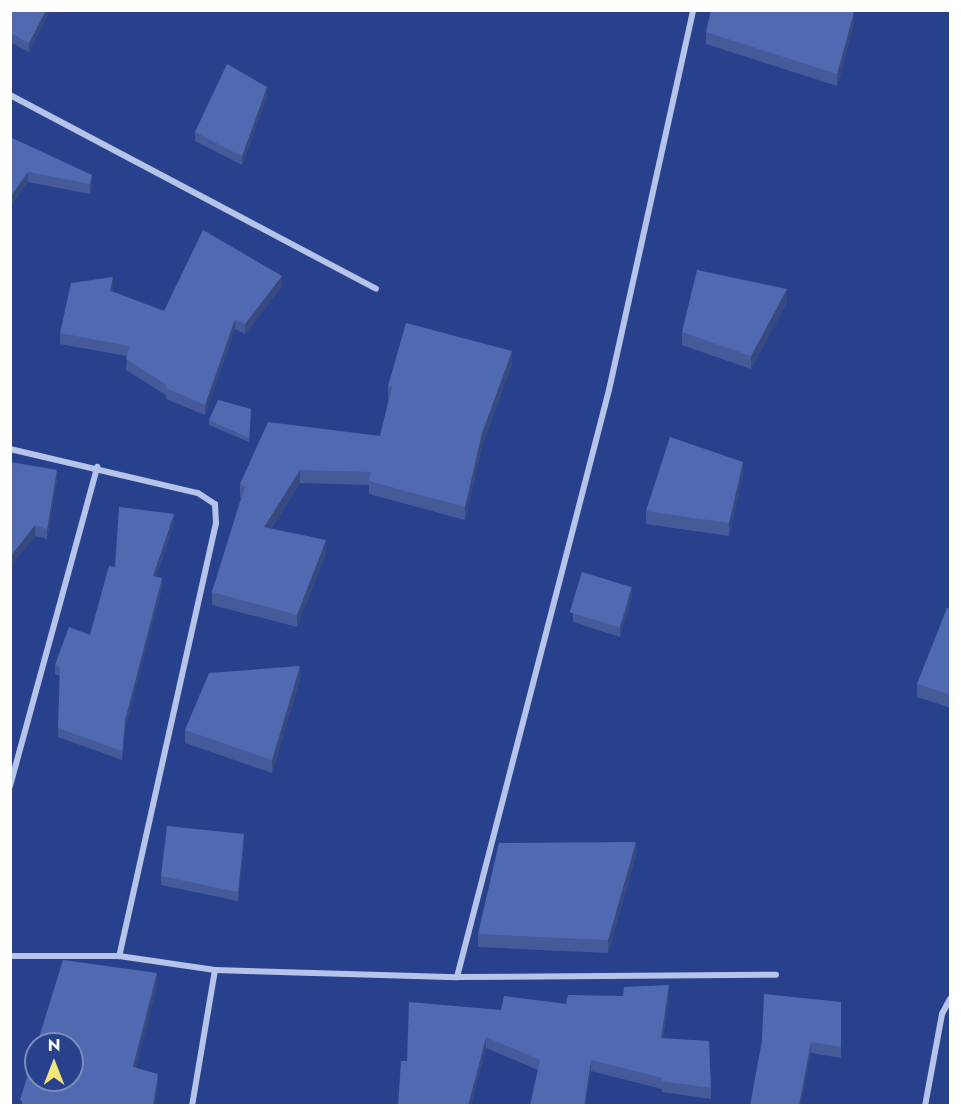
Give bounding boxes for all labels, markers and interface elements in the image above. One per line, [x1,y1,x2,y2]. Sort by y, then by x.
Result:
north arrow [24,1032,84,1092]
text: N [48,1034,60,1057]

